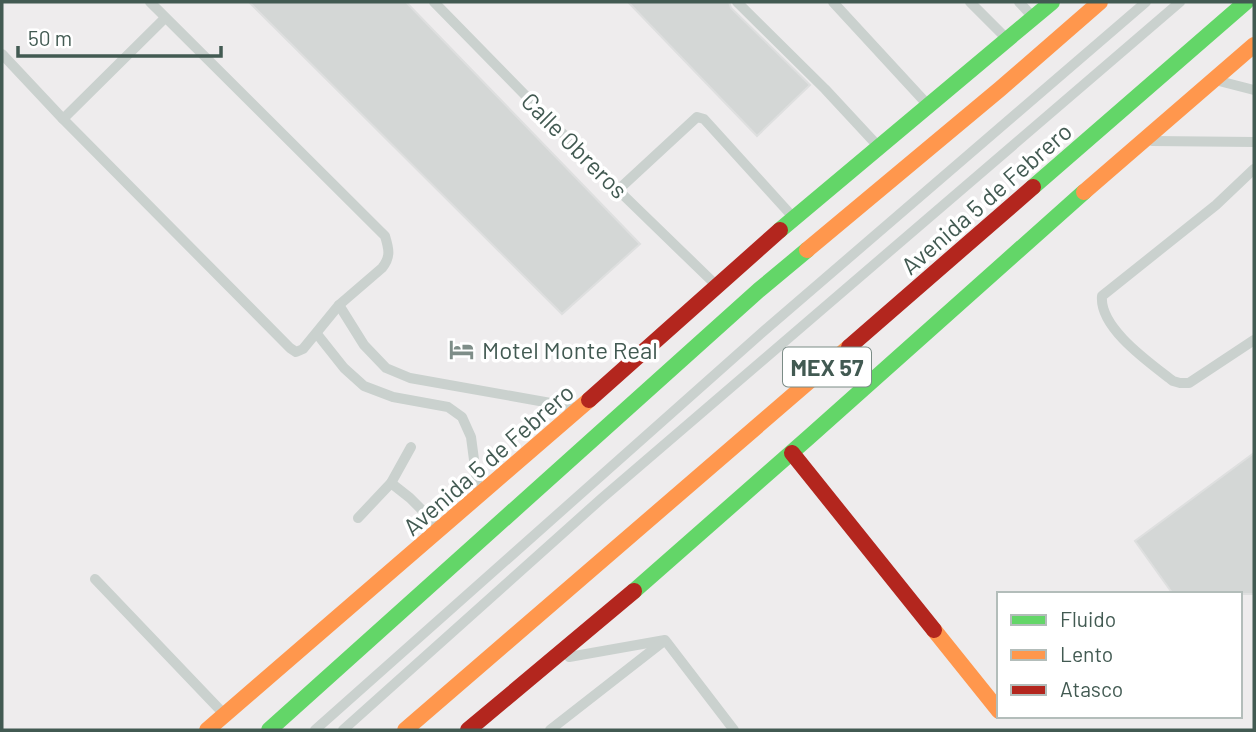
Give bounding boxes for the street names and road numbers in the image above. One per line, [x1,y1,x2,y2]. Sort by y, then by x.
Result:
street label: Calle Obreros [516,86,634,204]
street label: Avenida 5 de Febrero [895,116,1077,280]
road number: MEX 57 [783,348,871,386]
street label: Avenida 5 de Febrero [397,377,579,541]

